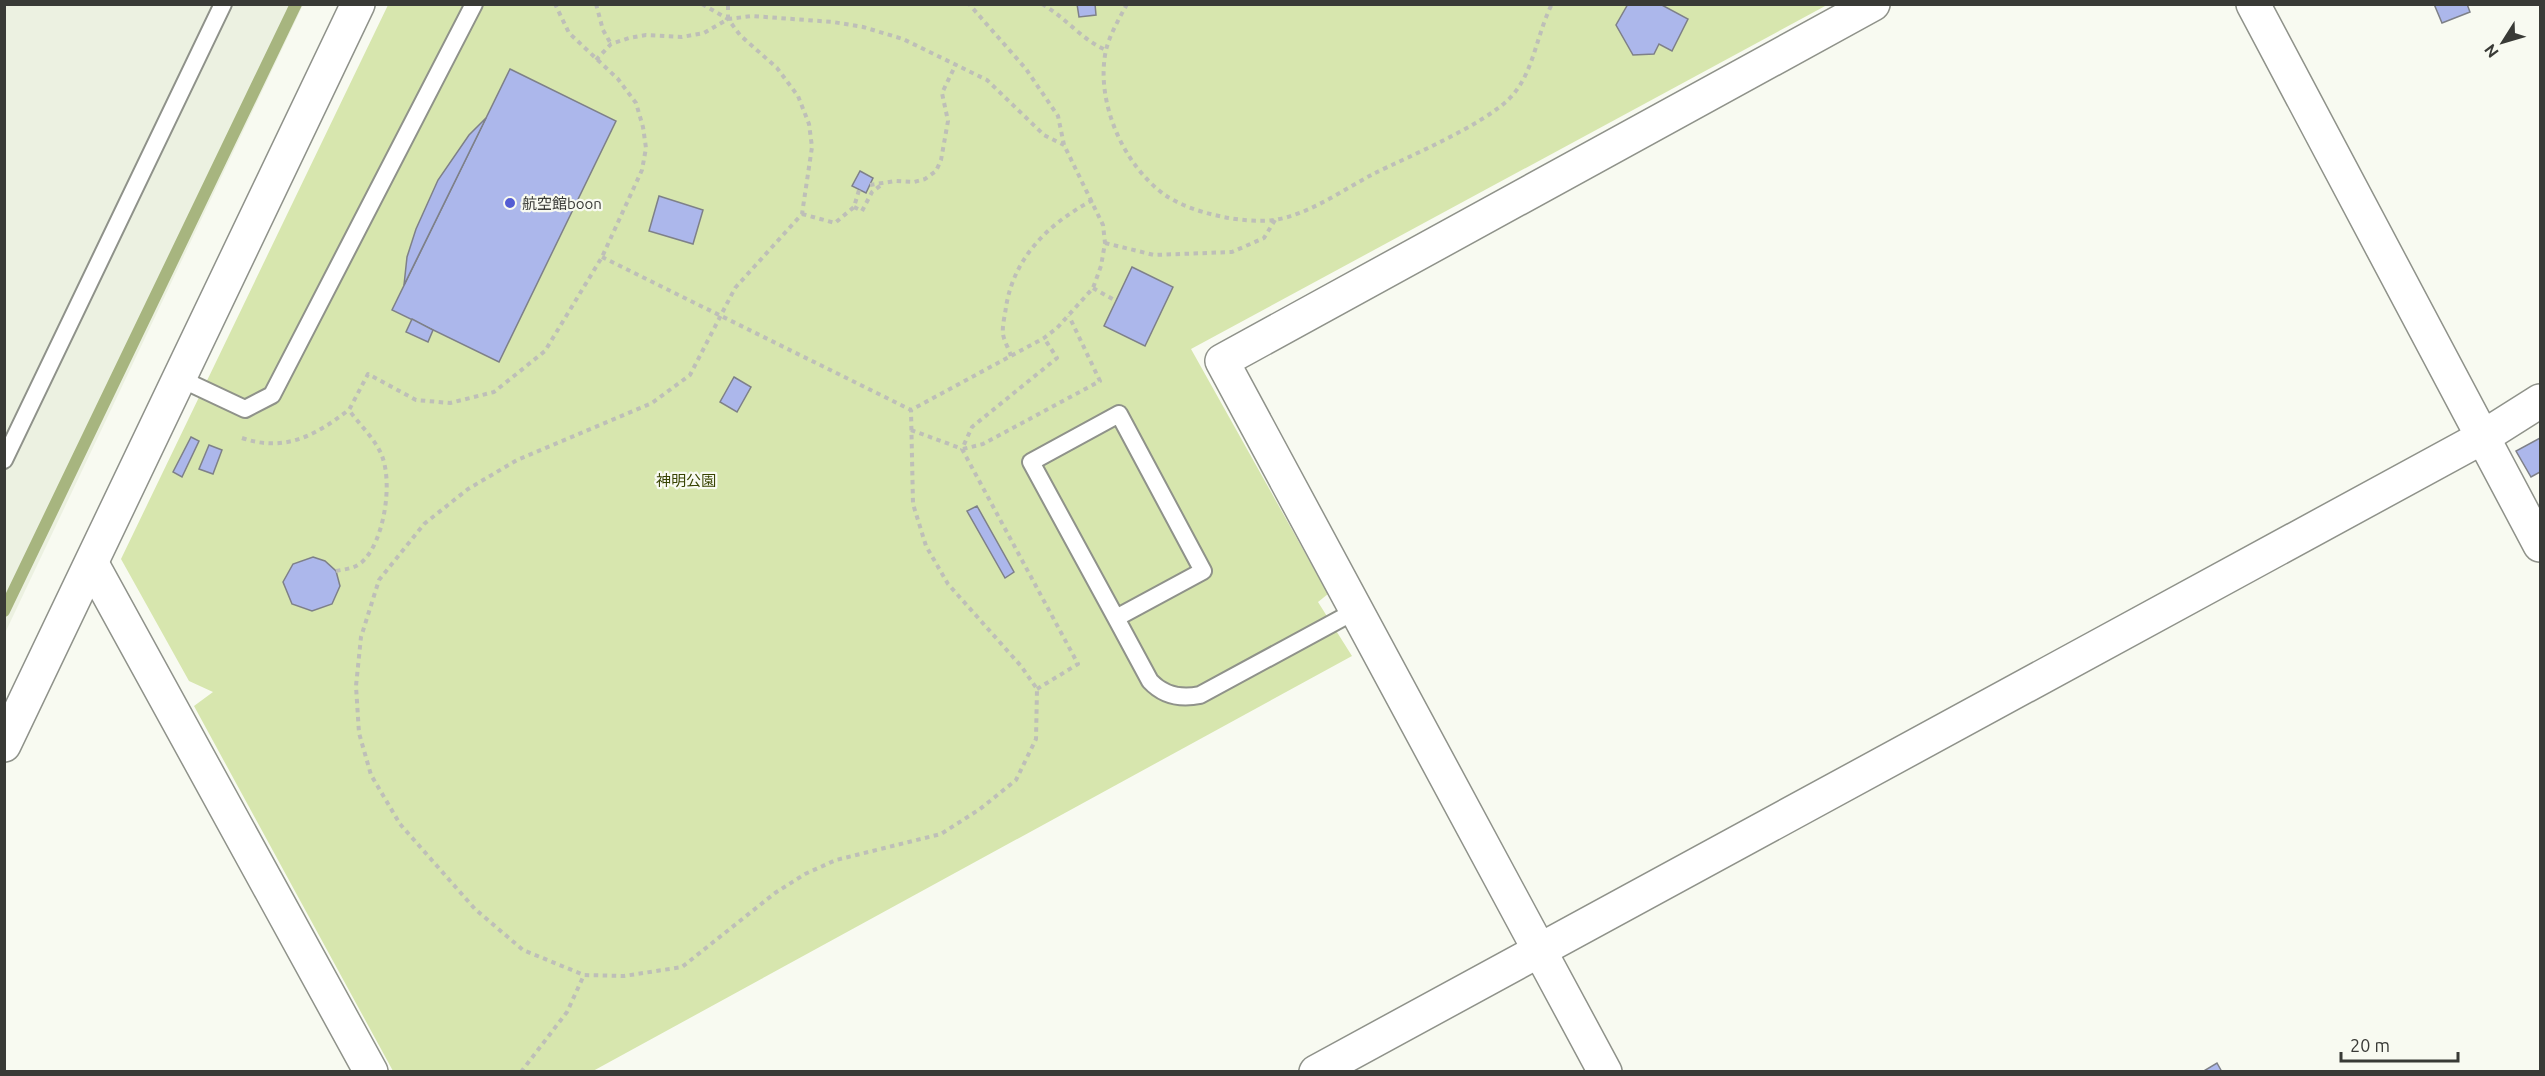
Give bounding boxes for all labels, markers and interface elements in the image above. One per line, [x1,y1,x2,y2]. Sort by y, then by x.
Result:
north arrow [2473,12,2533,72]
text: N [2480,41,2502,61]
place label: 航空館boon [522,195,602,212]
marker: 航空館boon [503,196,517,210]
park label: 神明公園 [656,472,716,489]
scale bar [2341,1025,2458,1063]
text: 20 m [2350,1035,2390,1055]

